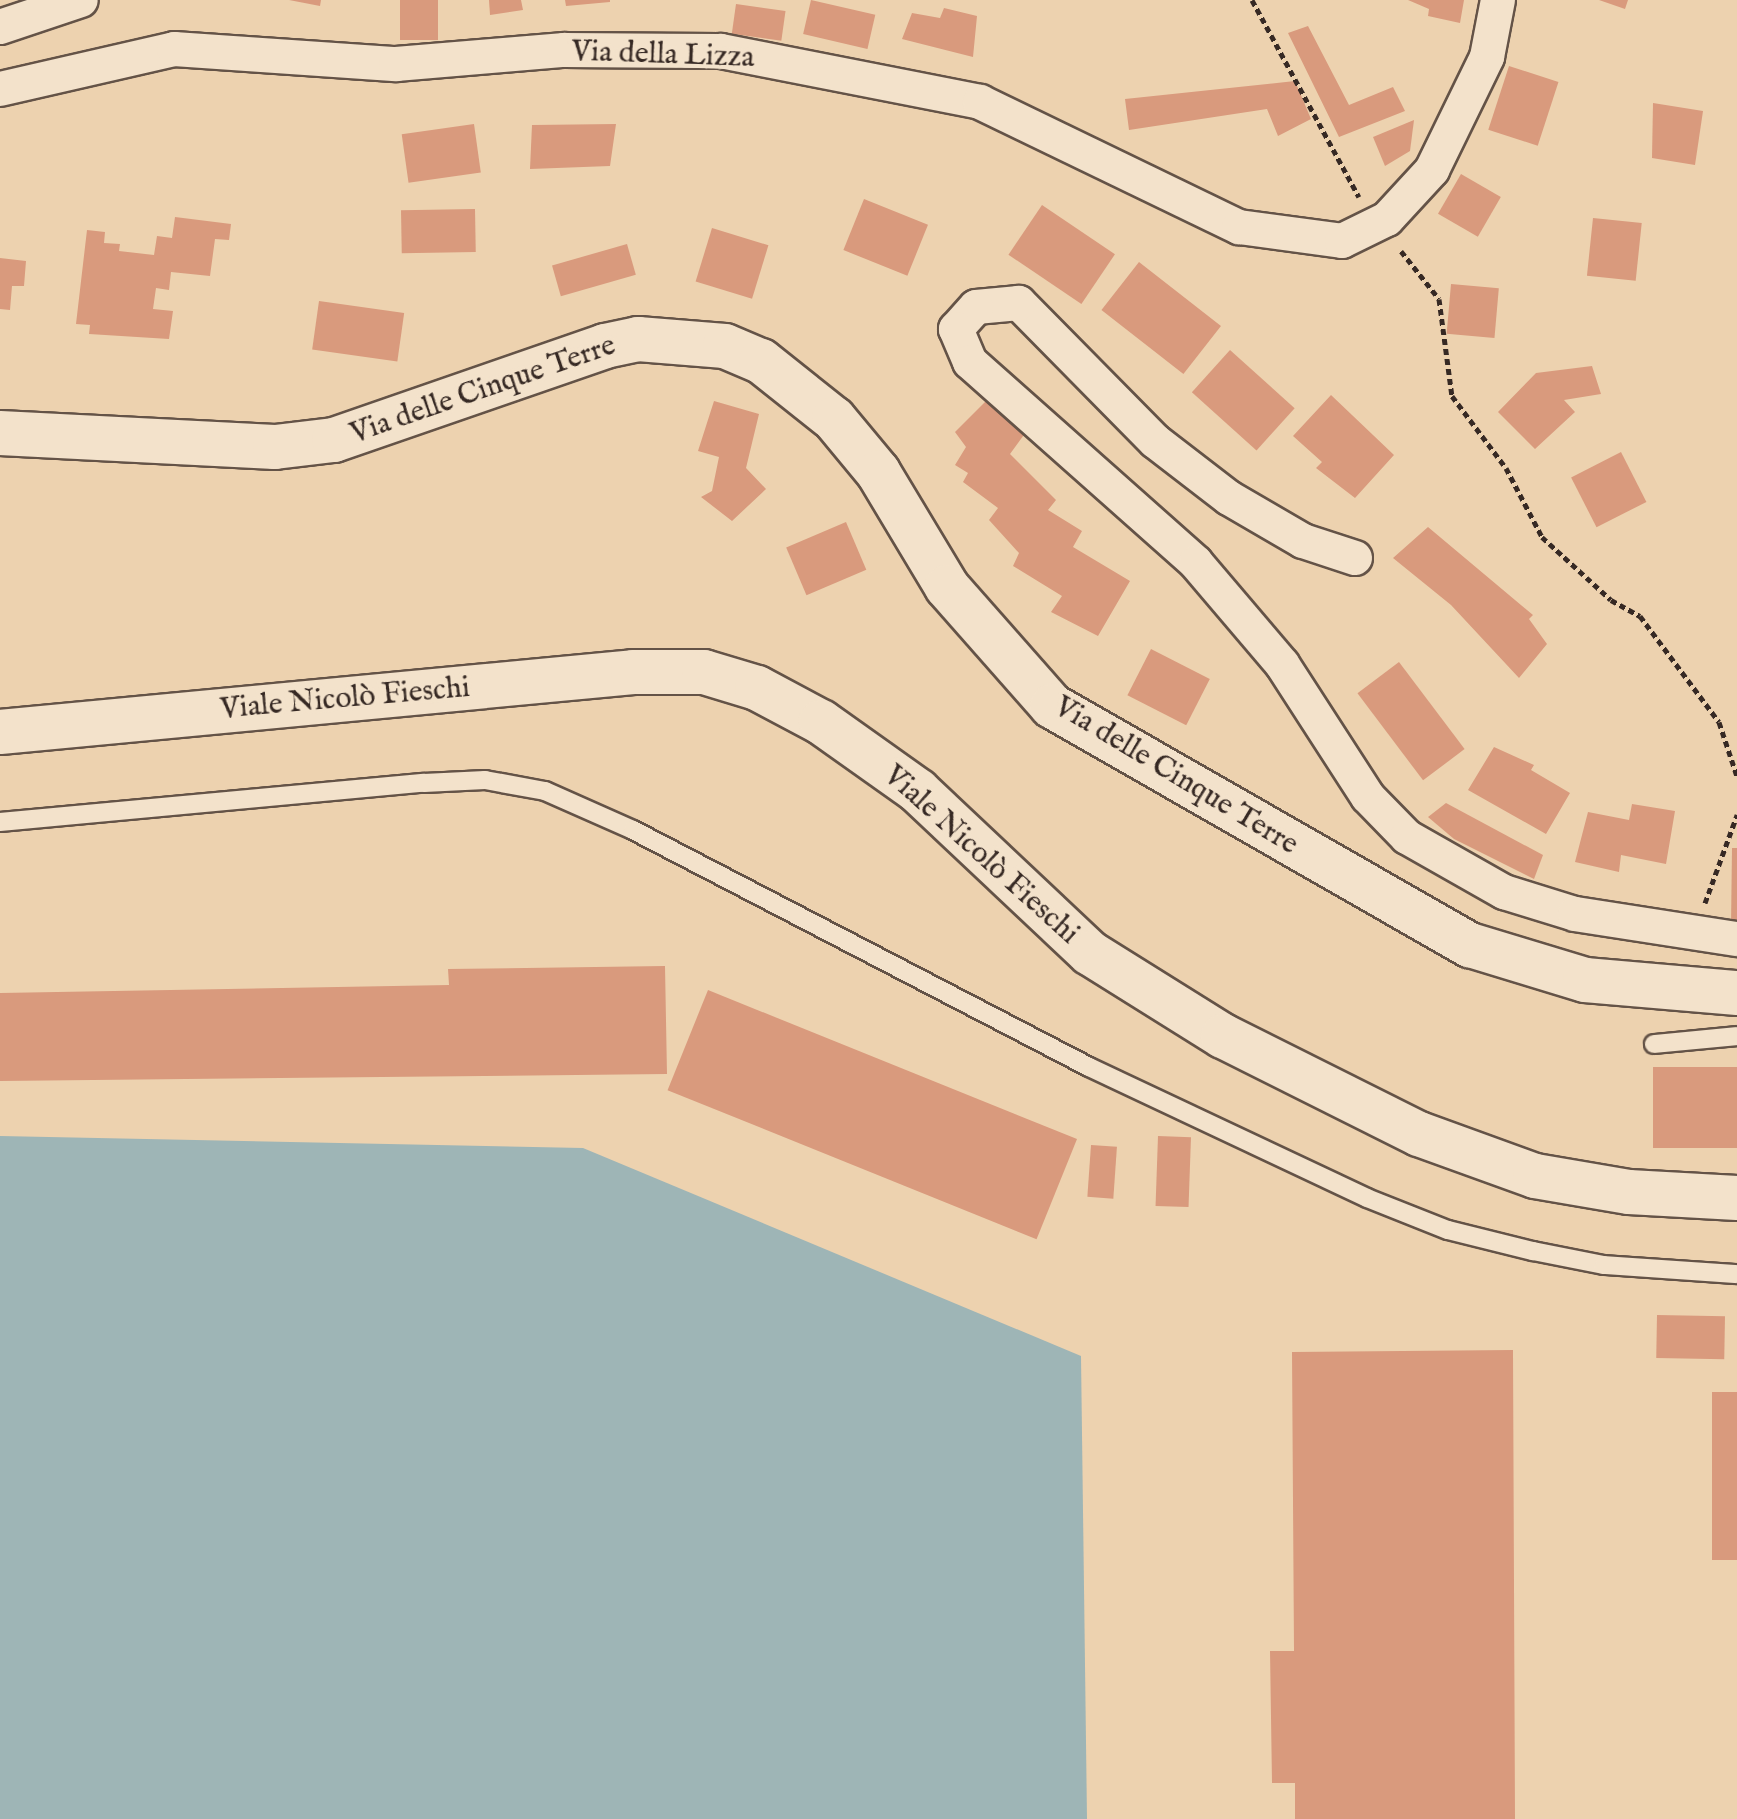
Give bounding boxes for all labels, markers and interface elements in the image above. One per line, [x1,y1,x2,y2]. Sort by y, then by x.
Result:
street label: Via della Lizza [571,34,755,76]
street label: Via delle Cinque Terre [346,328,620,452]
street label: Viale Nicolò Fieschi [219,670,471,728]
street label: Via delle Cinque Terre [1047,689,1305,863]
street label: Viale Nicolò Fieschi [876,758,1086,952]

